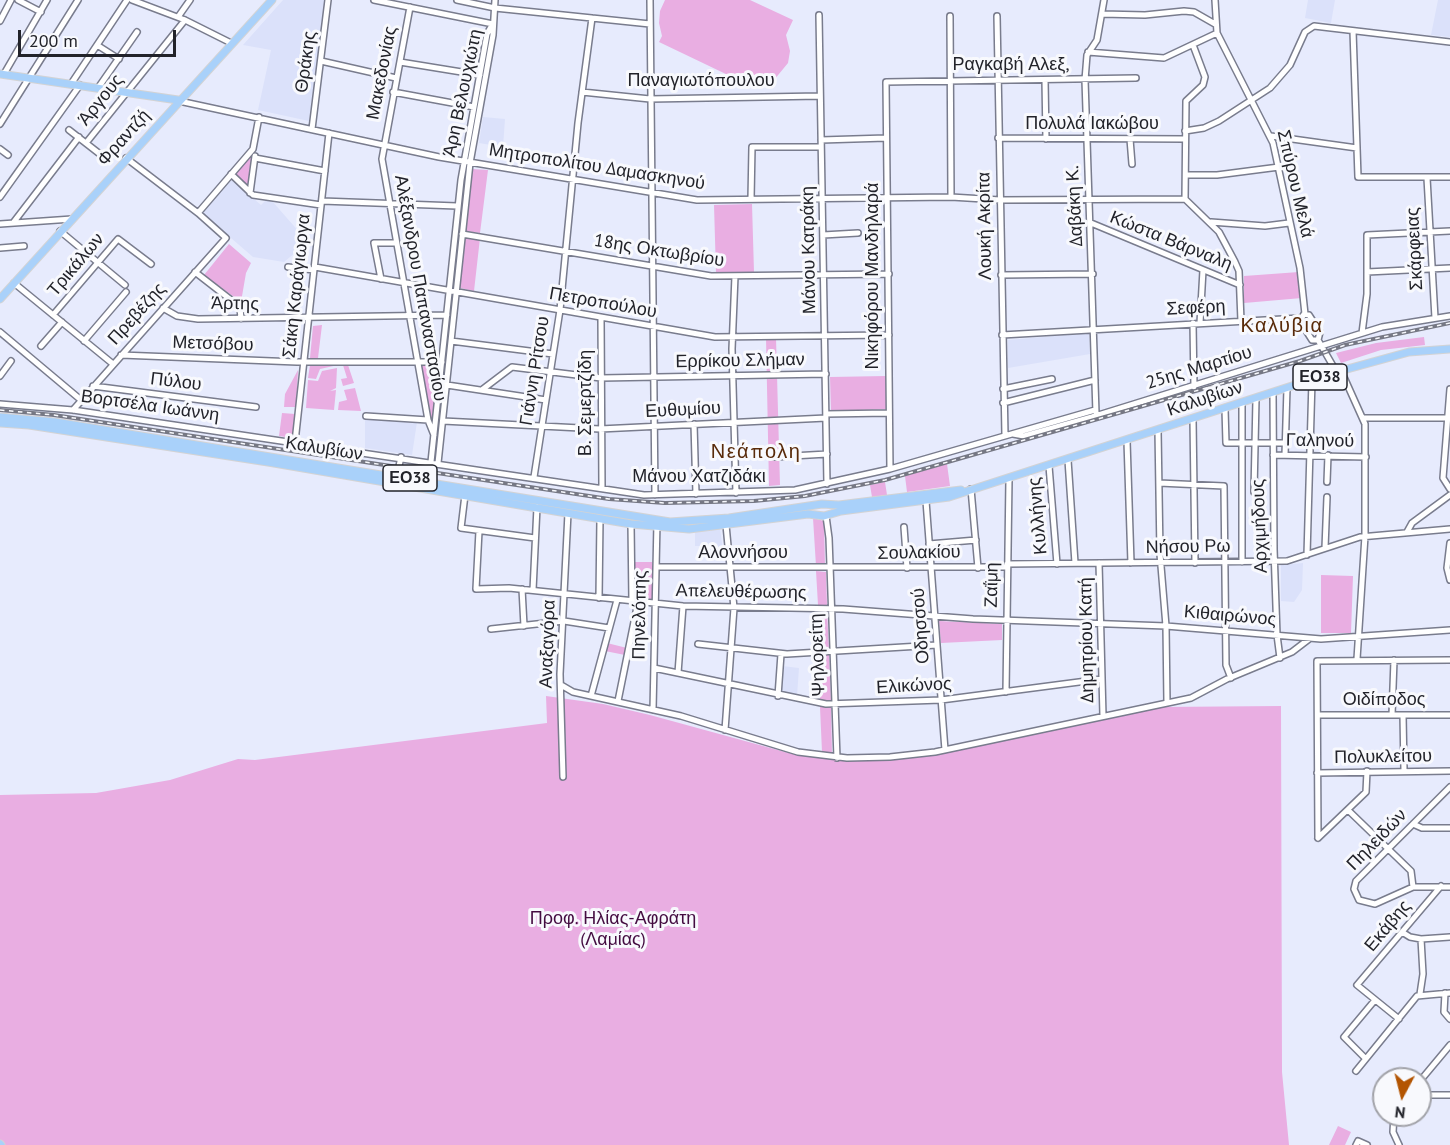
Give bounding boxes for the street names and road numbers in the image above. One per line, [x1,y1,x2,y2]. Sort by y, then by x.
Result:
street label: Μακεδονίας [362,25,402,121]
street label: Άρη Βελουχιώτη [439,27,487,159]
street label: Θράκης [291,30,321,94]
street label: Ραγκαβή Αλεξ, [953,54,1069,76]
street label: Άργους [74,70,128,130]
street label: Παναγιωτόπουλου [627,70,775,92]
street label: Φραντζή [93,105,155,171]
street label: Πολυλά Ιακώβου [1025,113,1159,135]
street label: Σπύρου Μελά [1272,128,1318,240]
street label: Μητροπολίτου Δαμασκηνού [487,139,707,195]
street label: Δαβάκη Κ. [1062,165,1088,247]
street label: Λουκή Ακρίτα [973,172,997,280]
street label: Αλέξανδρου Παπαναστασίου [389,173,451,403]
street label: Νικηφόρου Μανδηλαρά [862,183,884,369]
street label: Μάνου Κατράκη [797,186,821,314]
street label: Κώστα Βάρναλη [1107,207,1235,275]
street label: Σκάρφειας [1402,207,1428,291]
street label: Σάκη Καράγιωργα [279,213,315,359]
street label: Τρικάλων [43,229,109,301]
street label: 18ης Οκτωβρίου [592,230,726,272]
street label: Πρεβέζης [104,279,170,349]
street label: Πετροπούλου [548,283,658,323]
street label: Άρτης [211,293,259,315]
street label: Σεφέρη [1166,296,1226,320]
street label: Γιάννη Ρίτσου [516,315,554,427]
street label: Μετσόβου [172,332,254,356]
street label: 25ης Μαρτίου [1144,342,1254,394]
street label: Ερρίκου Σλήμαν [675,349,805,373]
street label: Β. Σεμερτζίδη [575,350,597,456]
road number: ΕΟ38 [1293,364,1347,390]
street label: Πύλου [149,368,203,396]
street label: Καλυβίων [1165,377,1245,421]
street label: Βορτσέλα Ιωάννη [79,386,221,426]
street label: Ευθυμίου [645,397,721,423]
street label: Γαληνού [1286,430,1354,452]
street label: Καλυβίων [284,432,364,466]
road number: ΕΟ38 [383,465,437,491]
street label: Μάνου Χατζιδάκι [632,466,766,488]
street label: Κυλλήνης [1024,476,1052,556]
street label: Αρχιμήδους [1248,479,1272,573]
street label: Νήσου Ρω [1145,535,1231,559]
street label: Σουλακίου [877,541,961,565]
street label: Αλοννήσου [698,542,788,564]
street label: Ζαΐμη [981,562,1003,608]
street label: Πηνελόπης [628,570,652,660]
street label: Δημητρίου Κατή [1075,577,1099,703]
street label: Απελευθέρωσης [675,580,807,604]
street label: Οδησσού [908,587,934,665]
street label: Αναξαγόρα [536,599,560,689]
street label: Κιθαιρώνος [1183,601,1277,631]
street label: Ψηλορείτη [806,613,830,697]
street label: Ελικώνος [876,673,952,699]
street label: Οιδίποδος [1343,689,1425,711]
street label: Πολυκλείτου [1334,745,1432,769]
street label: Πηλειδών [1342,805,1412,875]
street label: Εκάβης [1360,896,1416,956]

